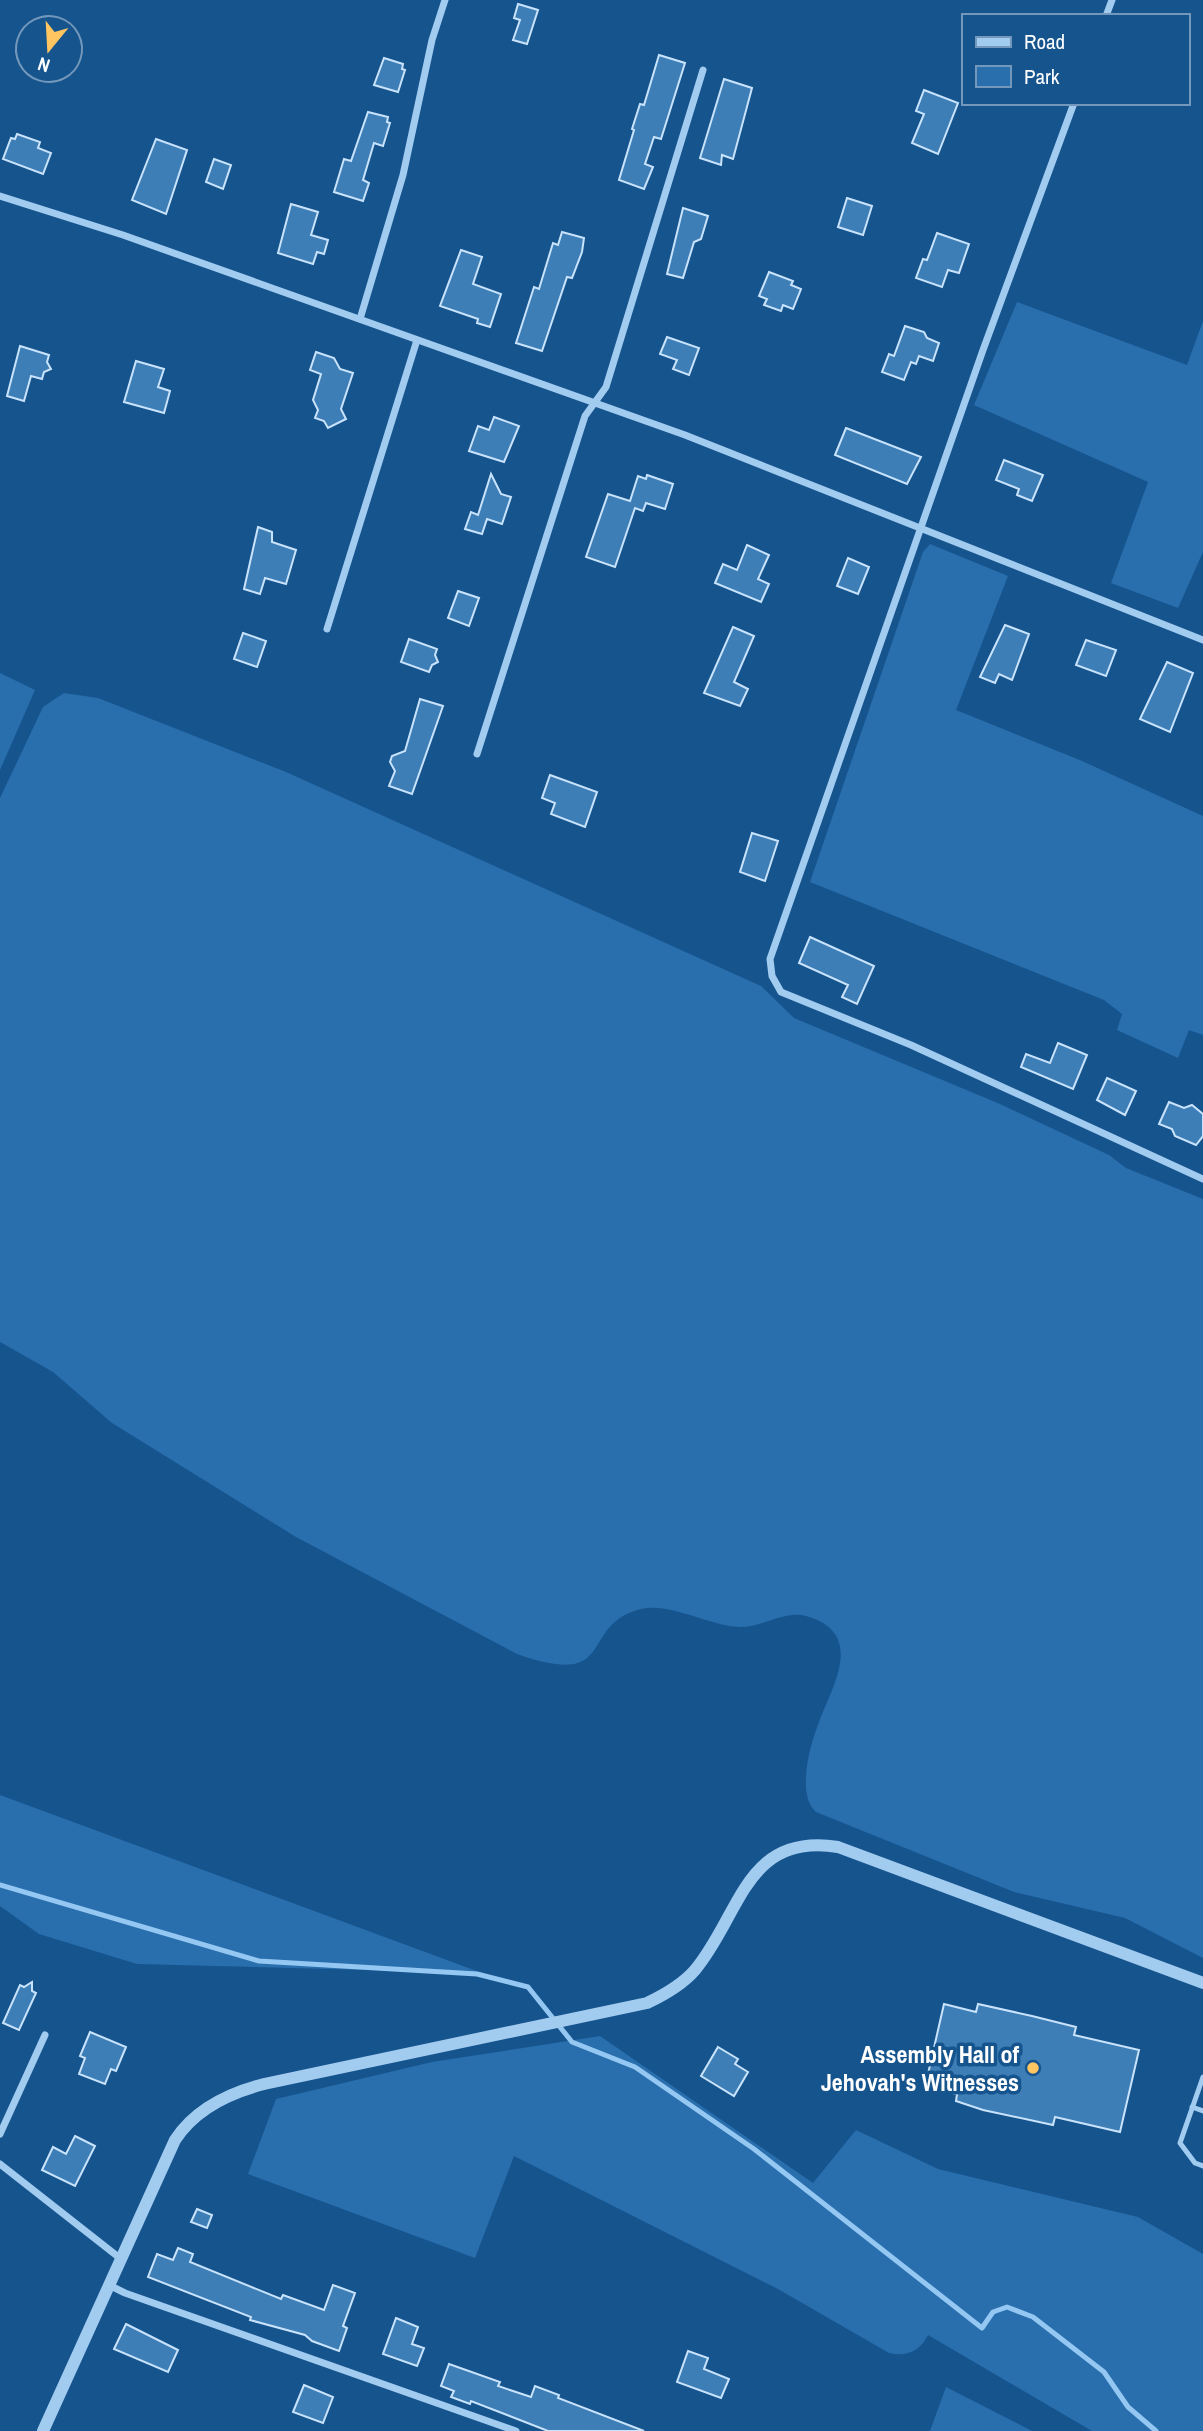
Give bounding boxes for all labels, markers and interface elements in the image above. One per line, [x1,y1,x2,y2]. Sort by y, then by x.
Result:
north arrow [14,14,84,84]
legend [962,14,1189,105]
text: Road [1024,27,1065,56]
text: N [34,51,53,79]
text: Park [1024,62,1060,91]
place label: Assembly Hall of Jehovah's Witnesses [821,2038,1019,2098]
marker: Assembly Hall of Jehovah's Witnesses [1025,2060,1041,2076]

